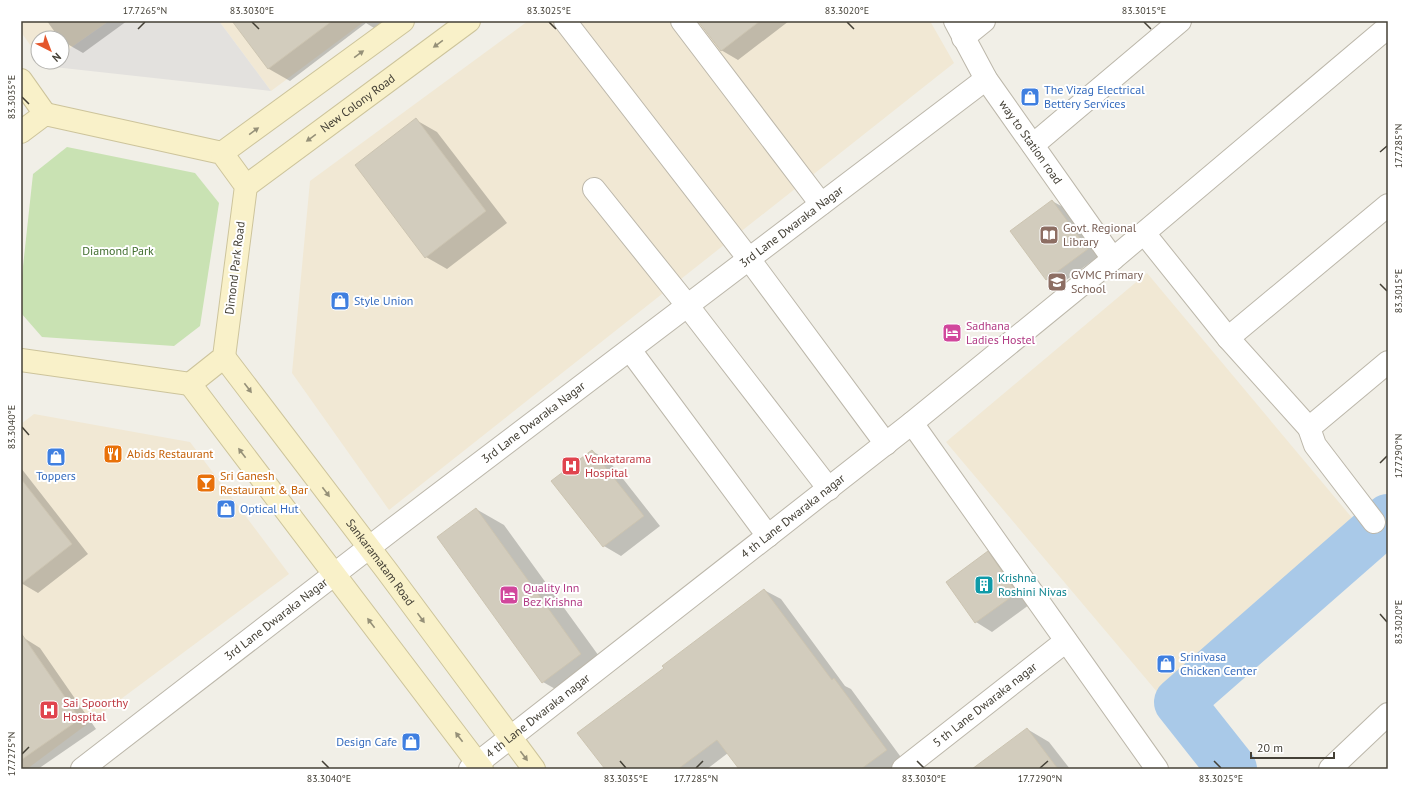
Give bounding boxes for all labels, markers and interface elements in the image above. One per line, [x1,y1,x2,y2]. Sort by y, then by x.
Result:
text: 17.7265°N [123,4,167,17]
text: 83.3030°E [230,4,274,17]
text: 83.3025°E [527,4,571,17]
text: 83.3020°E [825,4,869,17]
text: 83.3015°E [1122,4,1166,17]
north arrow [30,30,70,70]
one-way arrow [432,40,443,48]
text: N [49,50,64,65]
one-way arrow [353,50,364,58]
street label: New Colony Road [317,70,398,135]
text: 83.3035°E [5,75,18,119]
place label: The Vizag Electrical Bettery Services [1044,82,1145,111]
shop icon: The Vizag Electrical Bettery Services [1019,86,1041,108]
street label: way to Station road [996,97,1066,187]
text: 17.7285°N [1392,124,1405,168]
one-way arrow [248,127,259,135]
one-way arrow [305,134,316,142]
street label: 3rd Lane Dwaraka Nagar [736,182,846,270]
street label: Dimond Park Road [221,220,248,315]
place label: Govt. Regional Library [1063,220,1137,249]
library icon: Govt. Regional Library [1038,224,1060,246]
park label: Diamond Park [82,243,154,258]
place label: GVMC Primary School [1071,267,1144,296]
text: 83.3015°E [1392,269,1405,313]
school or university icon: GVMC Primary School [1046,271,1068,293]
shop icon: Style Union [329,290,351,312]
place label: Style Union [354,293,413,308]
place label: Sadhana Ladies Hostel [966,318,1036,347]
hotel icon: Sadhana Ladies Hostel [941,322,963,344]
street label: 3rd Lane Dwaraka Nagar [478,378,588,466]
one-way arrow [243,383,252,394]
text: 83.3040°E [5,405,18,449]
text: 17.7290°N [1392,434,1405,478]
restaurant icon: Abids Restaurant [102,443,124,465]
shop icon: Toppers [45,446,67,468]
place label: Abids Restaurant [127,446,213,461]
one-way arrow [238,447,246,458]
place label: Venkatarama Hospital [584,451,651,480]
hospital icon: Venkatarama Hospital [560,455,582,477]
place label: Toppers [36,468,76,483]
place label: Sri Ganesh Restaurant & Bar [220,468,308,497]
street label: 4 th Lane Dwaraka nagar [737,470,848,561]
bar icon: Sri Ganesh Restaurant & Bar [195,472,217,494]
one-way arrow [322,486,331,497]
shop icon: Optical Hut [215,498,237,520]
place label: Optical Hut [240,501,299,516]
street label: Sankaramatam Road [343,516,418,608]
place label: Krishna Roshini Nivas [998,570,1067,599]
street label: 3rd Lane Dwaraka Nagar [221,574,330,663]
building icon: Krishna Roshini Nivas [973,574,995,596]
place label: Quality Inn Bez Krishna [523,580,583,609]
hotel icon: Quality Inn Bez Krishna [498,584,520,606]
text: 83.3020°E [1392,600,1405,644]
one-way arrow [417,612,426,623]
one-way arrow [367,618,375,629]
place label: Srinivasa Chicken Center [1180,649,1257,678]
shop icon: Srinivasa Chicken Center [1155,653,1177,675]
street label: 5 th Lane Dwaraka nagar [929,659,1039,750]
street label: 4 th Lane Dwaraka nagar [482,670,592,761]
place label: Sai Spoorthy Hospital [63,695,129,724]
hospital icon: Sai Spoorthy Hospital [38,699,60,721]
shop icon: Design Cafe [400,731,422,753]
text: 17.7275°N [5,732,18,776]
one-way arrow [454,732,463,743]
place label: Design Cafe [336,734,397,749]
scale bar [1251,734,1334,760]
text: 20 m [1257,740,1283,755]
one-way arrow [520,750,528,761]
text: 83.3040°E [307,772,351,785]
text: 83.3035°E [604,772,648,785]
text: 17.7285°N [674,772,718,785]
text: 83.3030°E [902,772,946,785]
text: 17.7290°N [1018,772,1062,785]
text: 83.3025°E [1199,772,1243,785]

